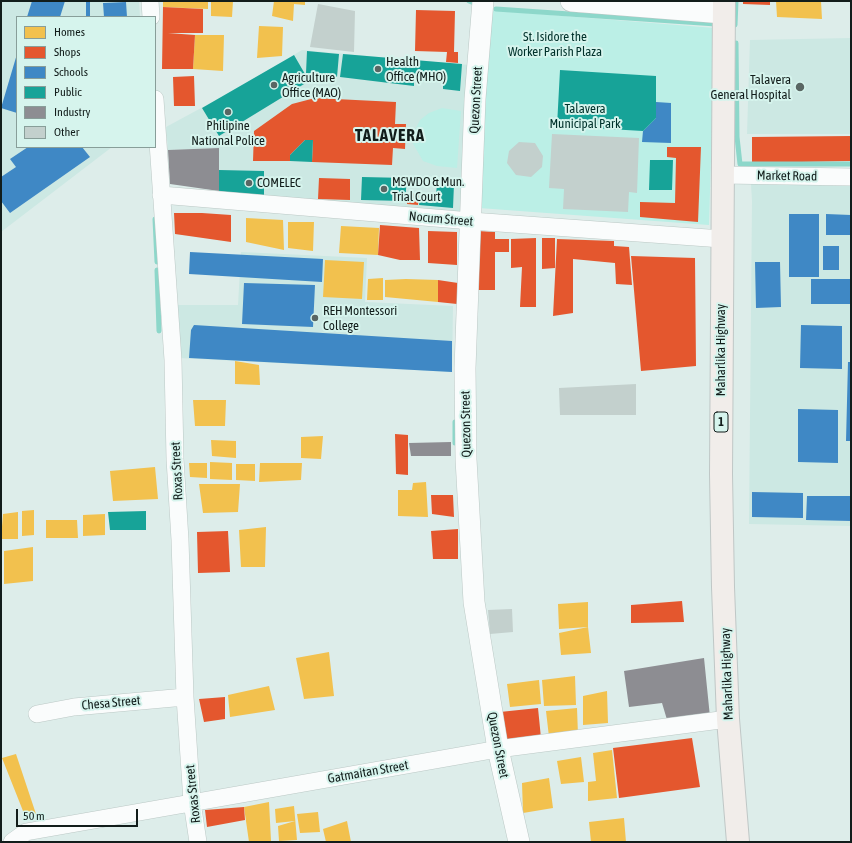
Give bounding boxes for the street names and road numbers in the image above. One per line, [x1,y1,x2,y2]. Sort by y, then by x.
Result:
street label: Quezon Street [466,66,486,134]
street label: Market Road [757,168,817,184]
street label: Nocum Street [408,208,474,230]
street label: Maharlika Highway [713,304,729,396]
street label: Quezon Street [458,390,474,458]
road number: 1 [714,412,728,432]
street label: Roxas Street [168,441,186,501]
street label: Maharlika Highway [718,628,736,720]
street label: Chesa Street [81,693,141,713]
street label: Quezon Street [484,711,512,779]
street label: Gatmaitan Street [327,757,409,787]
street label: Roxas Street [182,764,204,824]

